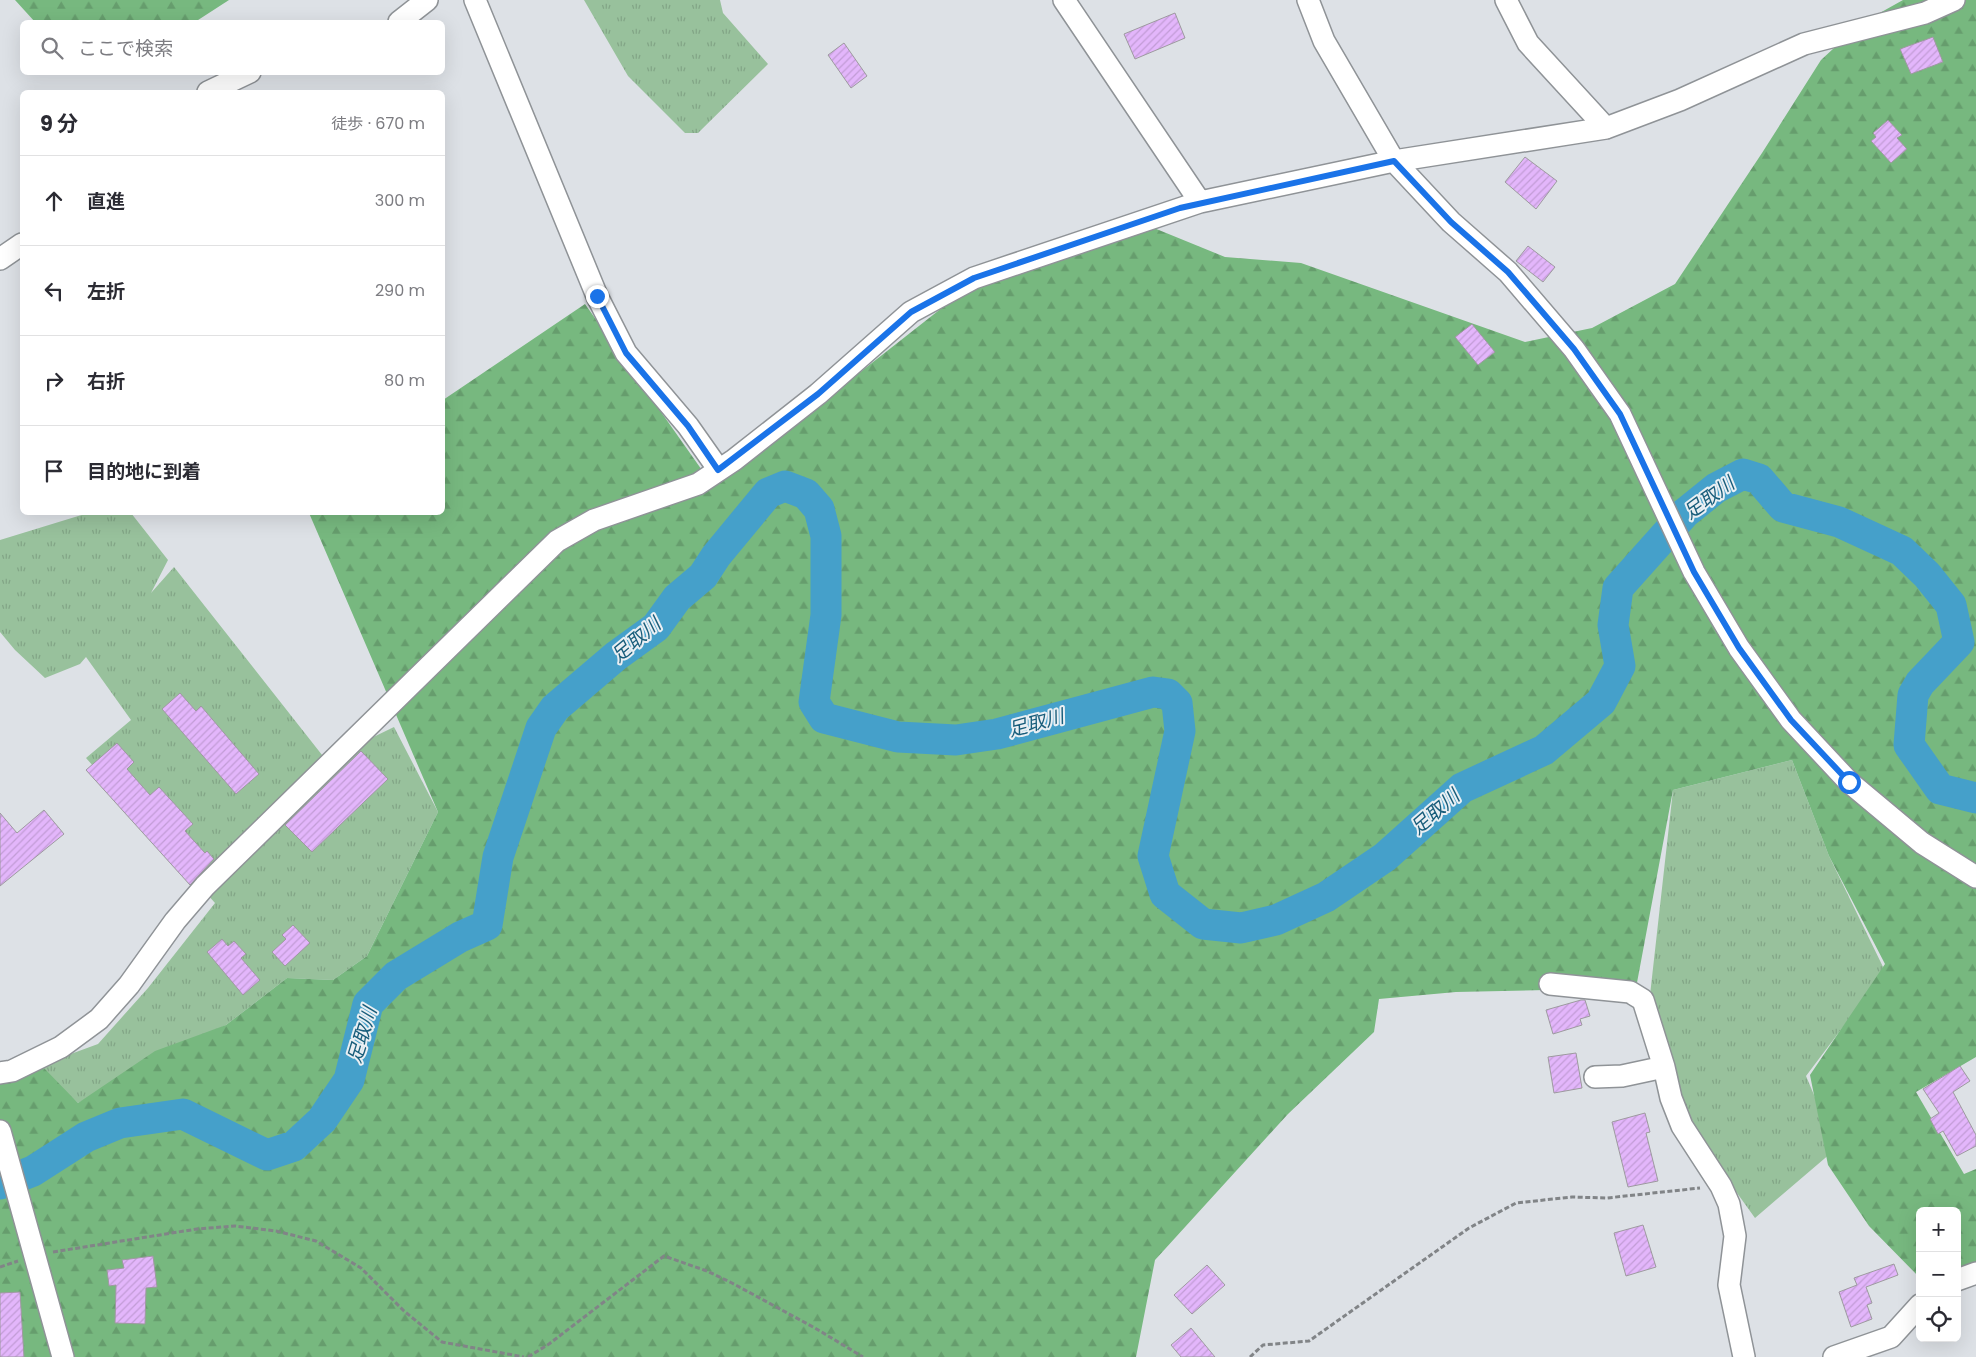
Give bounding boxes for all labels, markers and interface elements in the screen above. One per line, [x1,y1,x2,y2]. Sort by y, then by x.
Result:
search box [20,20,445,75]
icon: search [38,34,66,62]
text: ここで検索 [78,35,173,62]
text: 9 分 [40,109,78,138]
text: 徒歩 · 670 m [331,112,425,135]
icon: ahead [40,187,68,215]
text: 直進 [87,188,125,215]
text: 300 m [375,189,425,212]
icon: left [40,277,68,305]
text: 左折 [87,278,125,305]
text: 290 m [375,279,425,302]
route end [586,285,609,308]
icon: right [40,367,68,395]
text: 右折 [87,368,125,395]
text: 80 m [384,369,425,392]
icon: arrive [40,457,68,485]
text: 目的地に到着 [87,458,201,485]
water label: 足取川 [1678,469,1742,526]
water label: 足取川 [605,610,668,669]
water label: 足取川 [1005,702,1069,743]
route start [1838,771,1861,794]
water label: 足取川 [1405,782,1467,841]
water label: 足取川 [341,1002,384,1066]
map controls [1916,1207,1961,1342]
button: + [1916,1207,1961,1252]
button: − [1916,1252,1961,1297]
button: locate [1916,1297,1961,1342]

